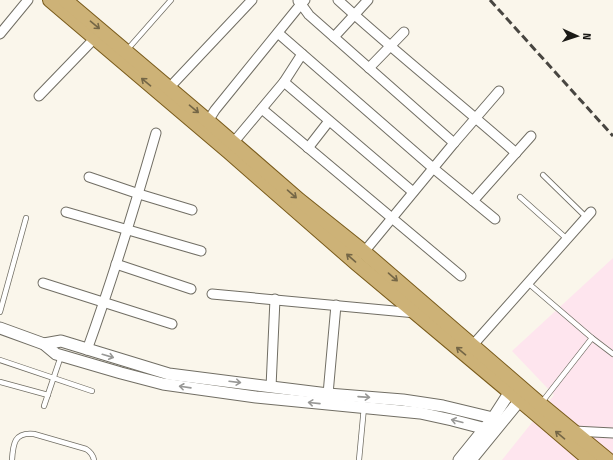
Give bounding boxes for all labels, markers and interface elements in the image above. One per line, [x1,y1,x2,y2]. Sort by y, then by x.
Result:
north arrow [557,16,597,56]
one-way arrow [89,21,100,29]
text: N [580,33,593,40]
one-way arrow [141,78,151,87]
one-way arrow [189,105,199,114]
one-way arrow [287,190,298,199]
one-way arrow [346,254,356,263]
one-way arrow [387,272,398,281]
one-way arrow [456,347,466,356]
one-way arrow [102,353,115,360]
one-way arrow [228,379,241,386]
one-way arrow [179,383,192,391]
one-way arrow [357,393,370,400]
one-way arrow [308,399,321,407]
one-way arrow [450,417,463,424]
one-way arrow [555,430,566,439]

